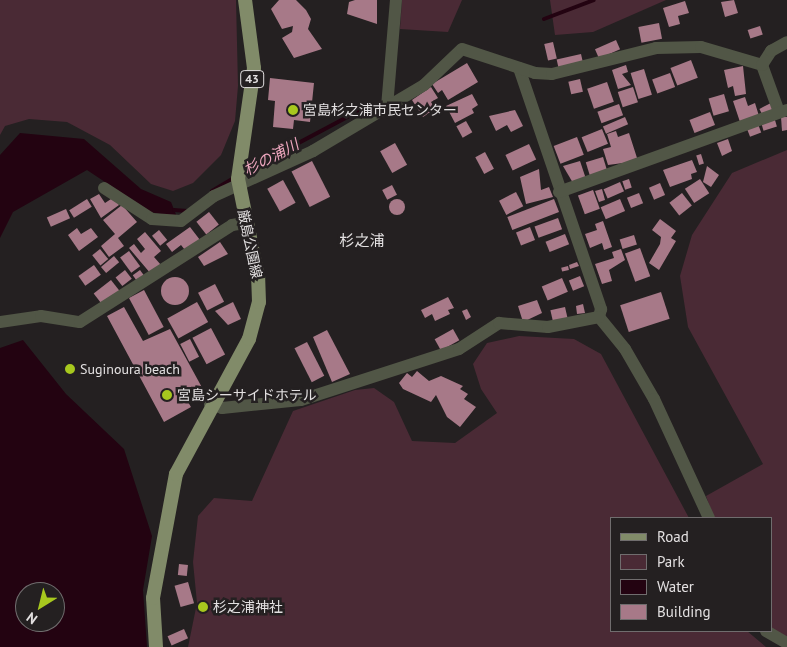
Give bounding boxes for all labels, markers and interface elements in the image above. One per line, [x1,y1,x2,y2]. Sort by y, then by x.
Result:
road number: 43 [240,70,264,88]
place label: 宮島杉之浦市民センター [303,102,457,118]
marker: 宮島杉之浦市民センター [287,104,299,116]
water label: 杉の浦川 [240,135,302,179]
street label: 厳島公園線 [235,208,265,280]
district label: 杉之浦 [340,232,384,250]
place label: Suginoura beach [80,361,180,377]
marker: Suginoura beach [64,363,76,375]
place label: 宮島シーサイドホテル [177,387,317,403]
marker: 宮島シーサイドホテル [161,389,173,401]
legend [610,517,772,632]
text: Road [657,527,689,546]
text: Park [657,552,685,571]
text: Water [657,577,694,596]
north arrow [15,582,65,632]
place label: 杉之浦神社 [213,599,283,615]
marker: 杉之浦神社 [197,601,209,613]
text: Building [657,602,711,621]
text: N [23,608,41,628]

